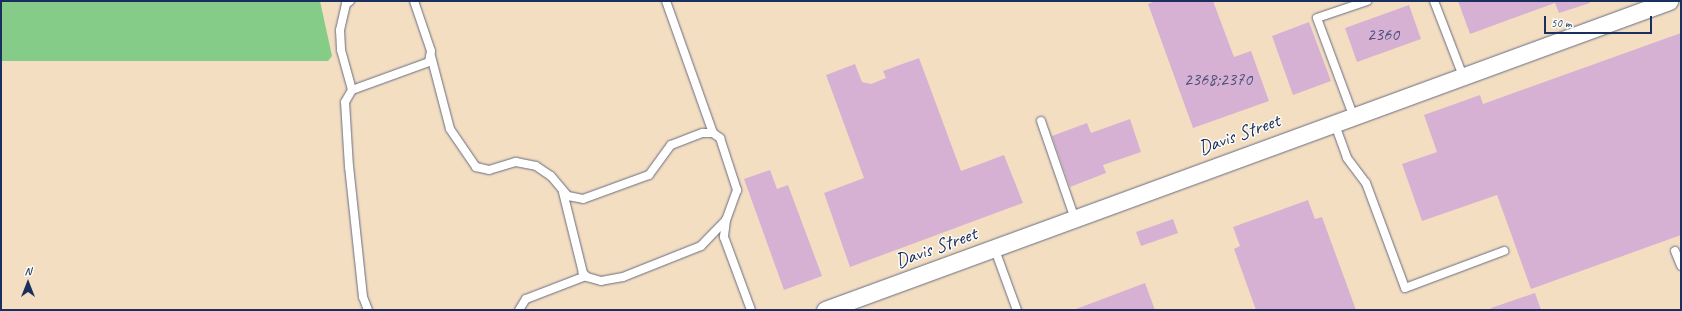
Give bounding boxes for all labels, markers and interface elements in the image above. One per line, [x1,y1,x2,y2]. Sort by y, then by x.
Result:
scale bar [1546,8,1654,34]
text: 50 m [1551,15,1571,31]
house number: 2360 [1367,23,1399,45]
house number: 2368;2370 [1184,68,1252,90]
street label: Davis Street [1195,108,1283,160]
street label: Davis Street [892,221,980,273]
north arrow [8,263,48,303]
text: N [25,264,31,278]

